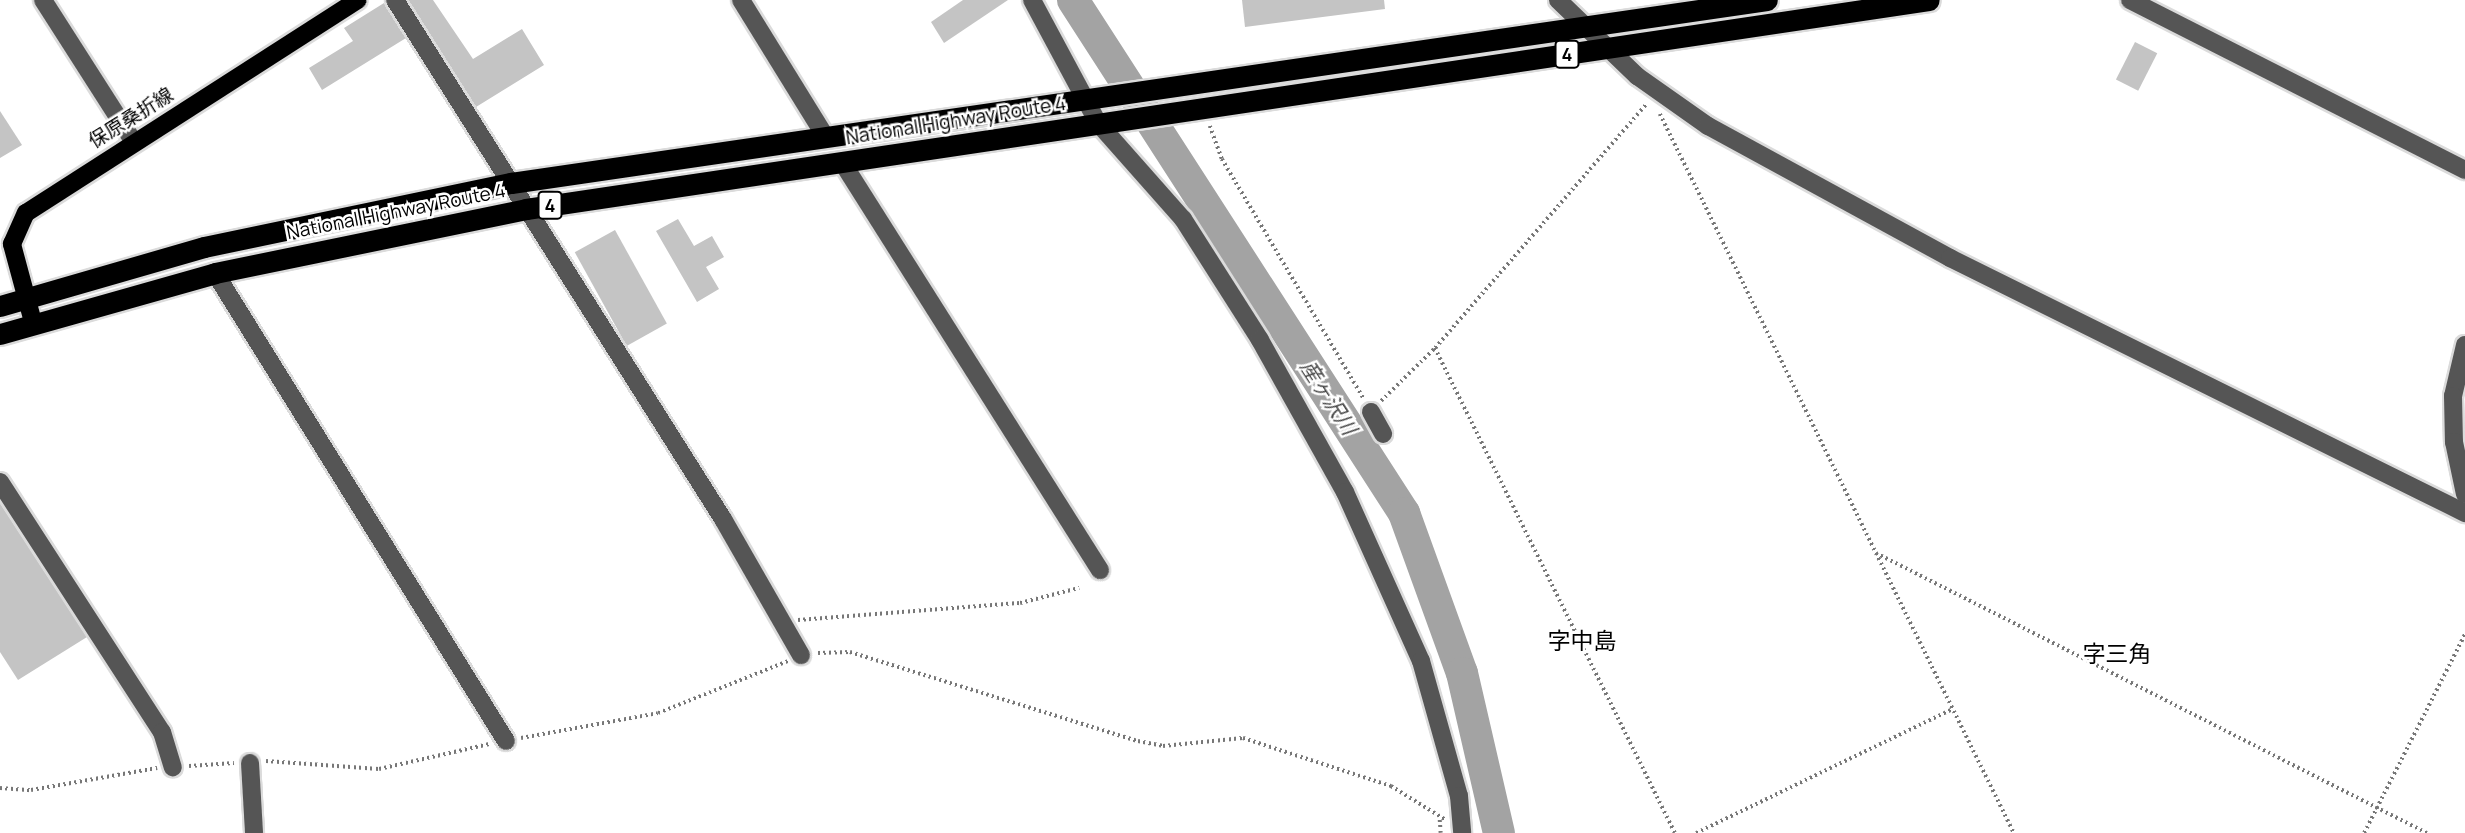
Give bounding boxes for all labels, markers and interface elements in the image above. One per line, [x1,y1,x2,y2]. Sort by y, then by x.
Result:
road number: 4 [1553,40,1581,68]
street label: 保原桑折線 [85,83,177,153]
street label: National Highway Route 4 [844,92,1068,150]
street label: National Highway Route 4 [285,180,507,244]
road number: 4 [536,190,564,220]
water label: 産ヶ沢川 [1296,355,1362,439]
district label: 字中島 [1548,626,1616,654]
district label: 字三角 [2083,639,2151,667]

